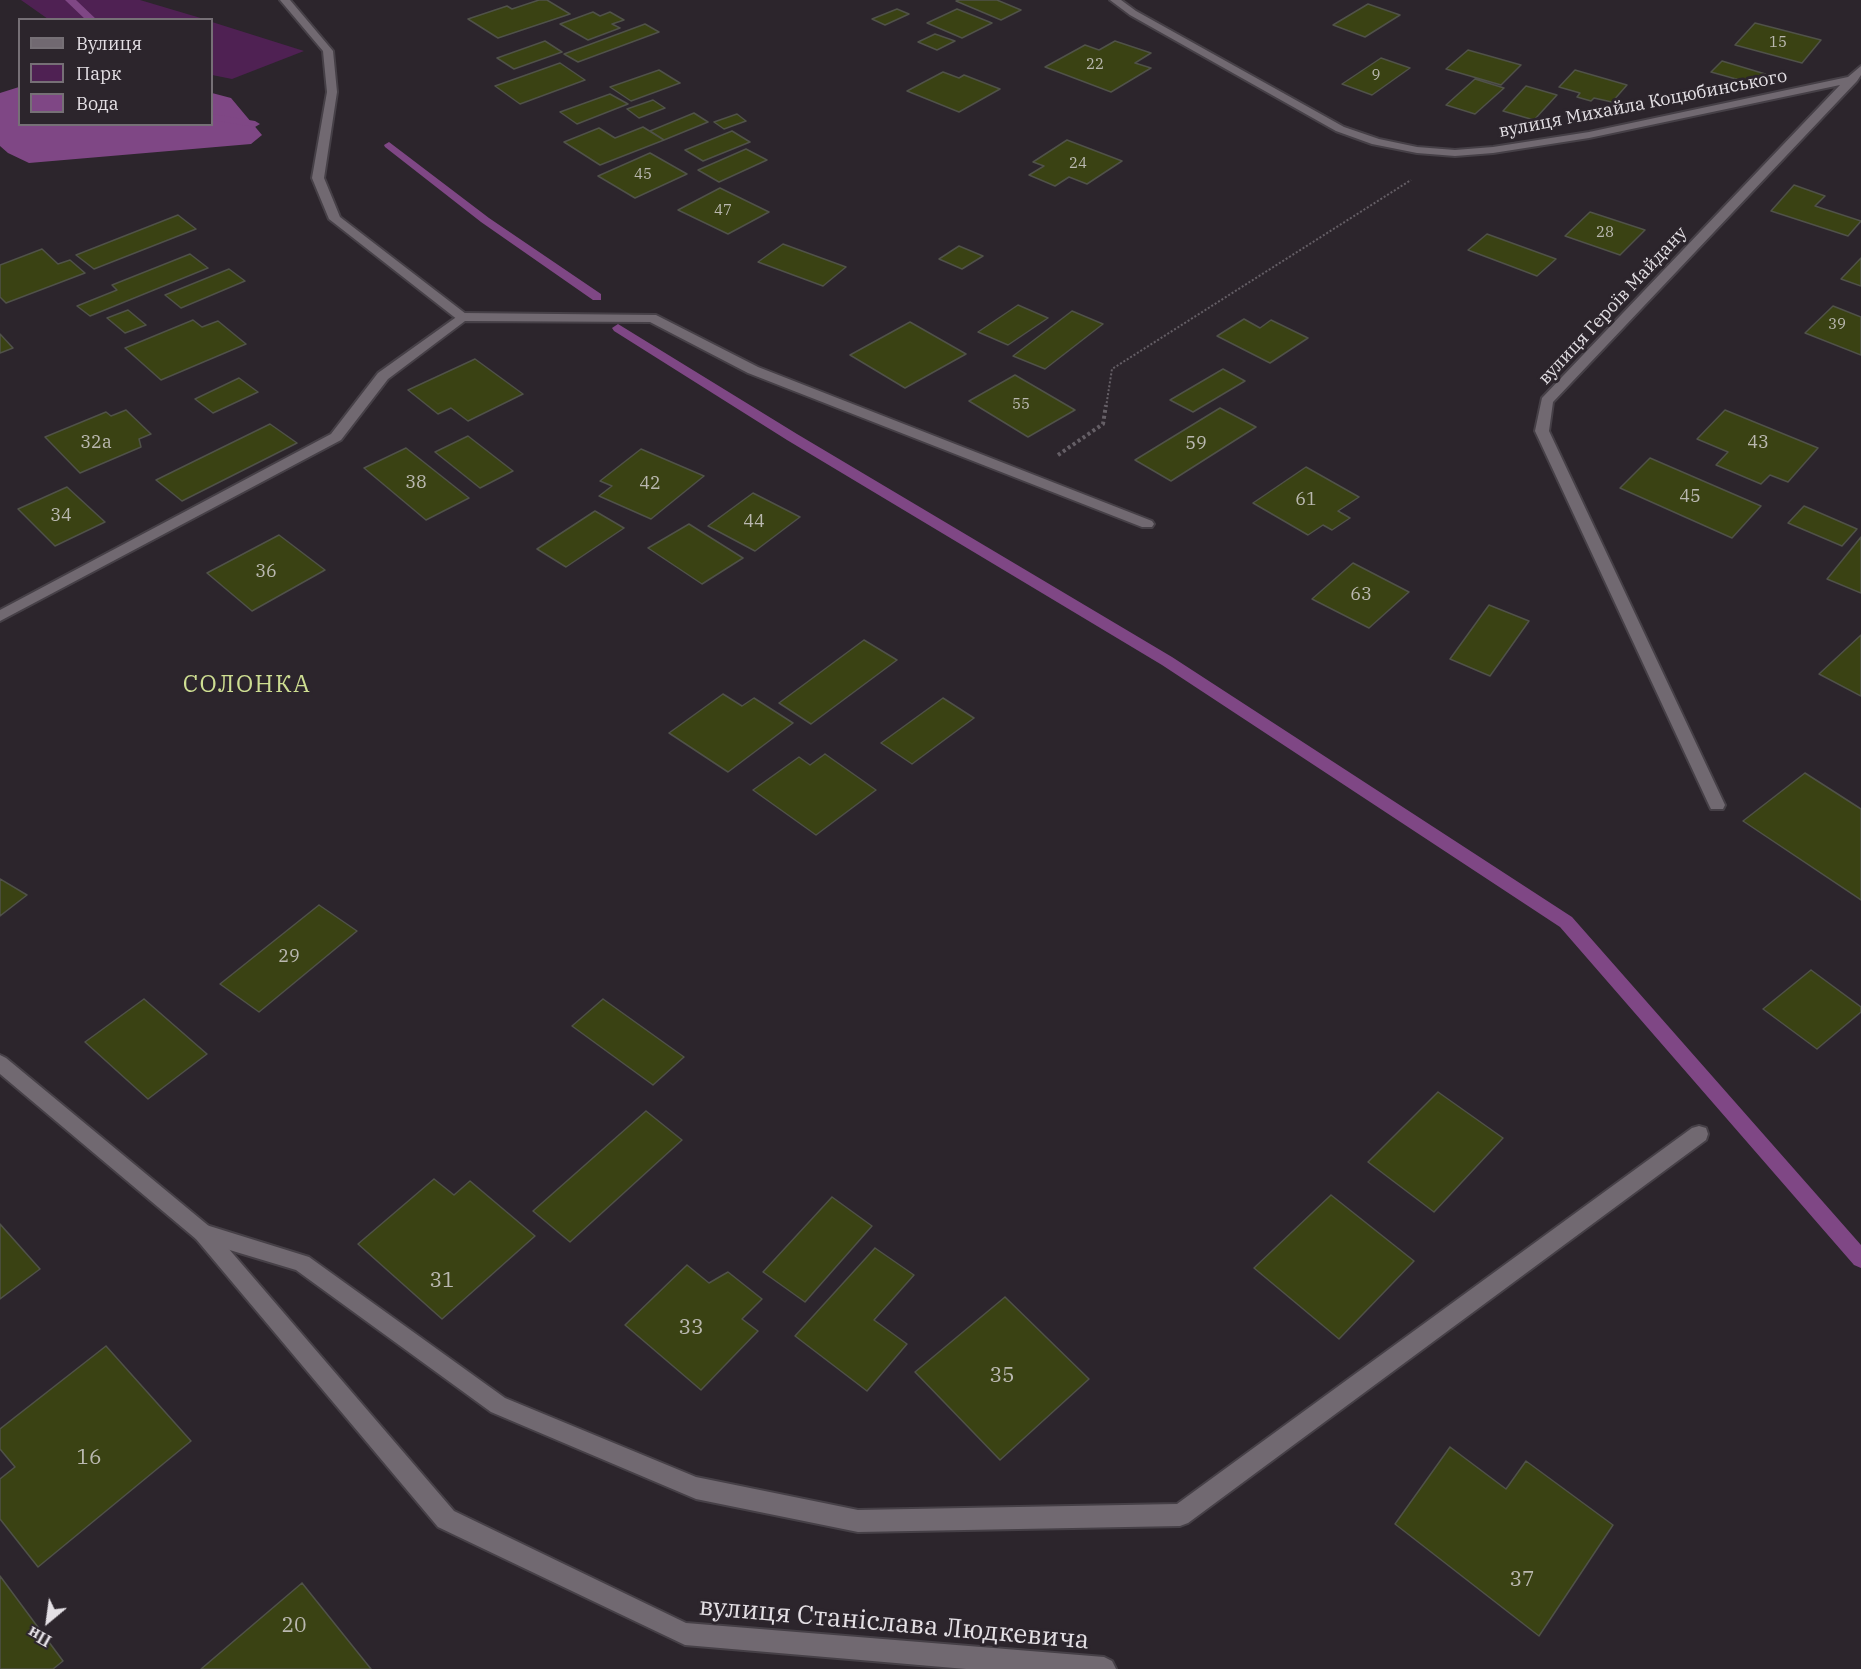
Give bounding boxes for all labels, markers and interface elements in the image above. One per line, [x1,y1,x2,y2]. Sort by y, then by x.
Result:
legend [18,18,213,126]
text: Вулиця [76,32,142,55]
house number: 15 [1769,34,1787,52]
house number: 22 [1086,56,1104,74]
text: Парк [76,62,122,85]
street label: вулиця Михайла Коцюбинського [1497,65,1789,143]
house number: 9 [1372,67,1380,85]
text: Вода [76,92,119,115]
house number: 24 [1069,155,1087,173]
house number: 45 [634,166,652,184]
house number: 47 [714,202,732,220]
street label: вулиця Героїв Майдану [1534,223,1692,389]
house number: 28 [1596,224,1614,242]
house number: 39 [1828,316,1846,334]
house number: 55 [1012,396,1030,414]
house number: 32а [80,432,112,454]
house number: 43 [1747,432,1769,454]
house number: 59 [1185,433,1207,455]
house number: 38 [405,472,427,494]
house number: 42 [639,473,661,495]
house number: 45 [1679,486,1701,508]
house number: 61 [1295,489,1317,511]
house number: 34 [50,505,72,527]
house number: 44 [743,511,765,533]
house number: 36 [255,561,277,583]
house number: 63 [1350,584,1372,606]
district label: СОЛОНКА [183,671,311,699]
house number: 29 [278,946,300,968]
house number: 31 [429,1268,455,1294]
house number: 33 [678,1315,704,1341]
house number: 35 [989,1363,1015,1389]
house number: 16 [76,1445,102,1471]
house number: 37 [1509,1567,1535,1593]
north arrow [18,1591,78,1651]
street label: вулиця Станіслава Людкевича [697,1591,1091,1657]
house number: 20 [281,1613,307,1639]
text: Пн [24,1622,55,1651]

